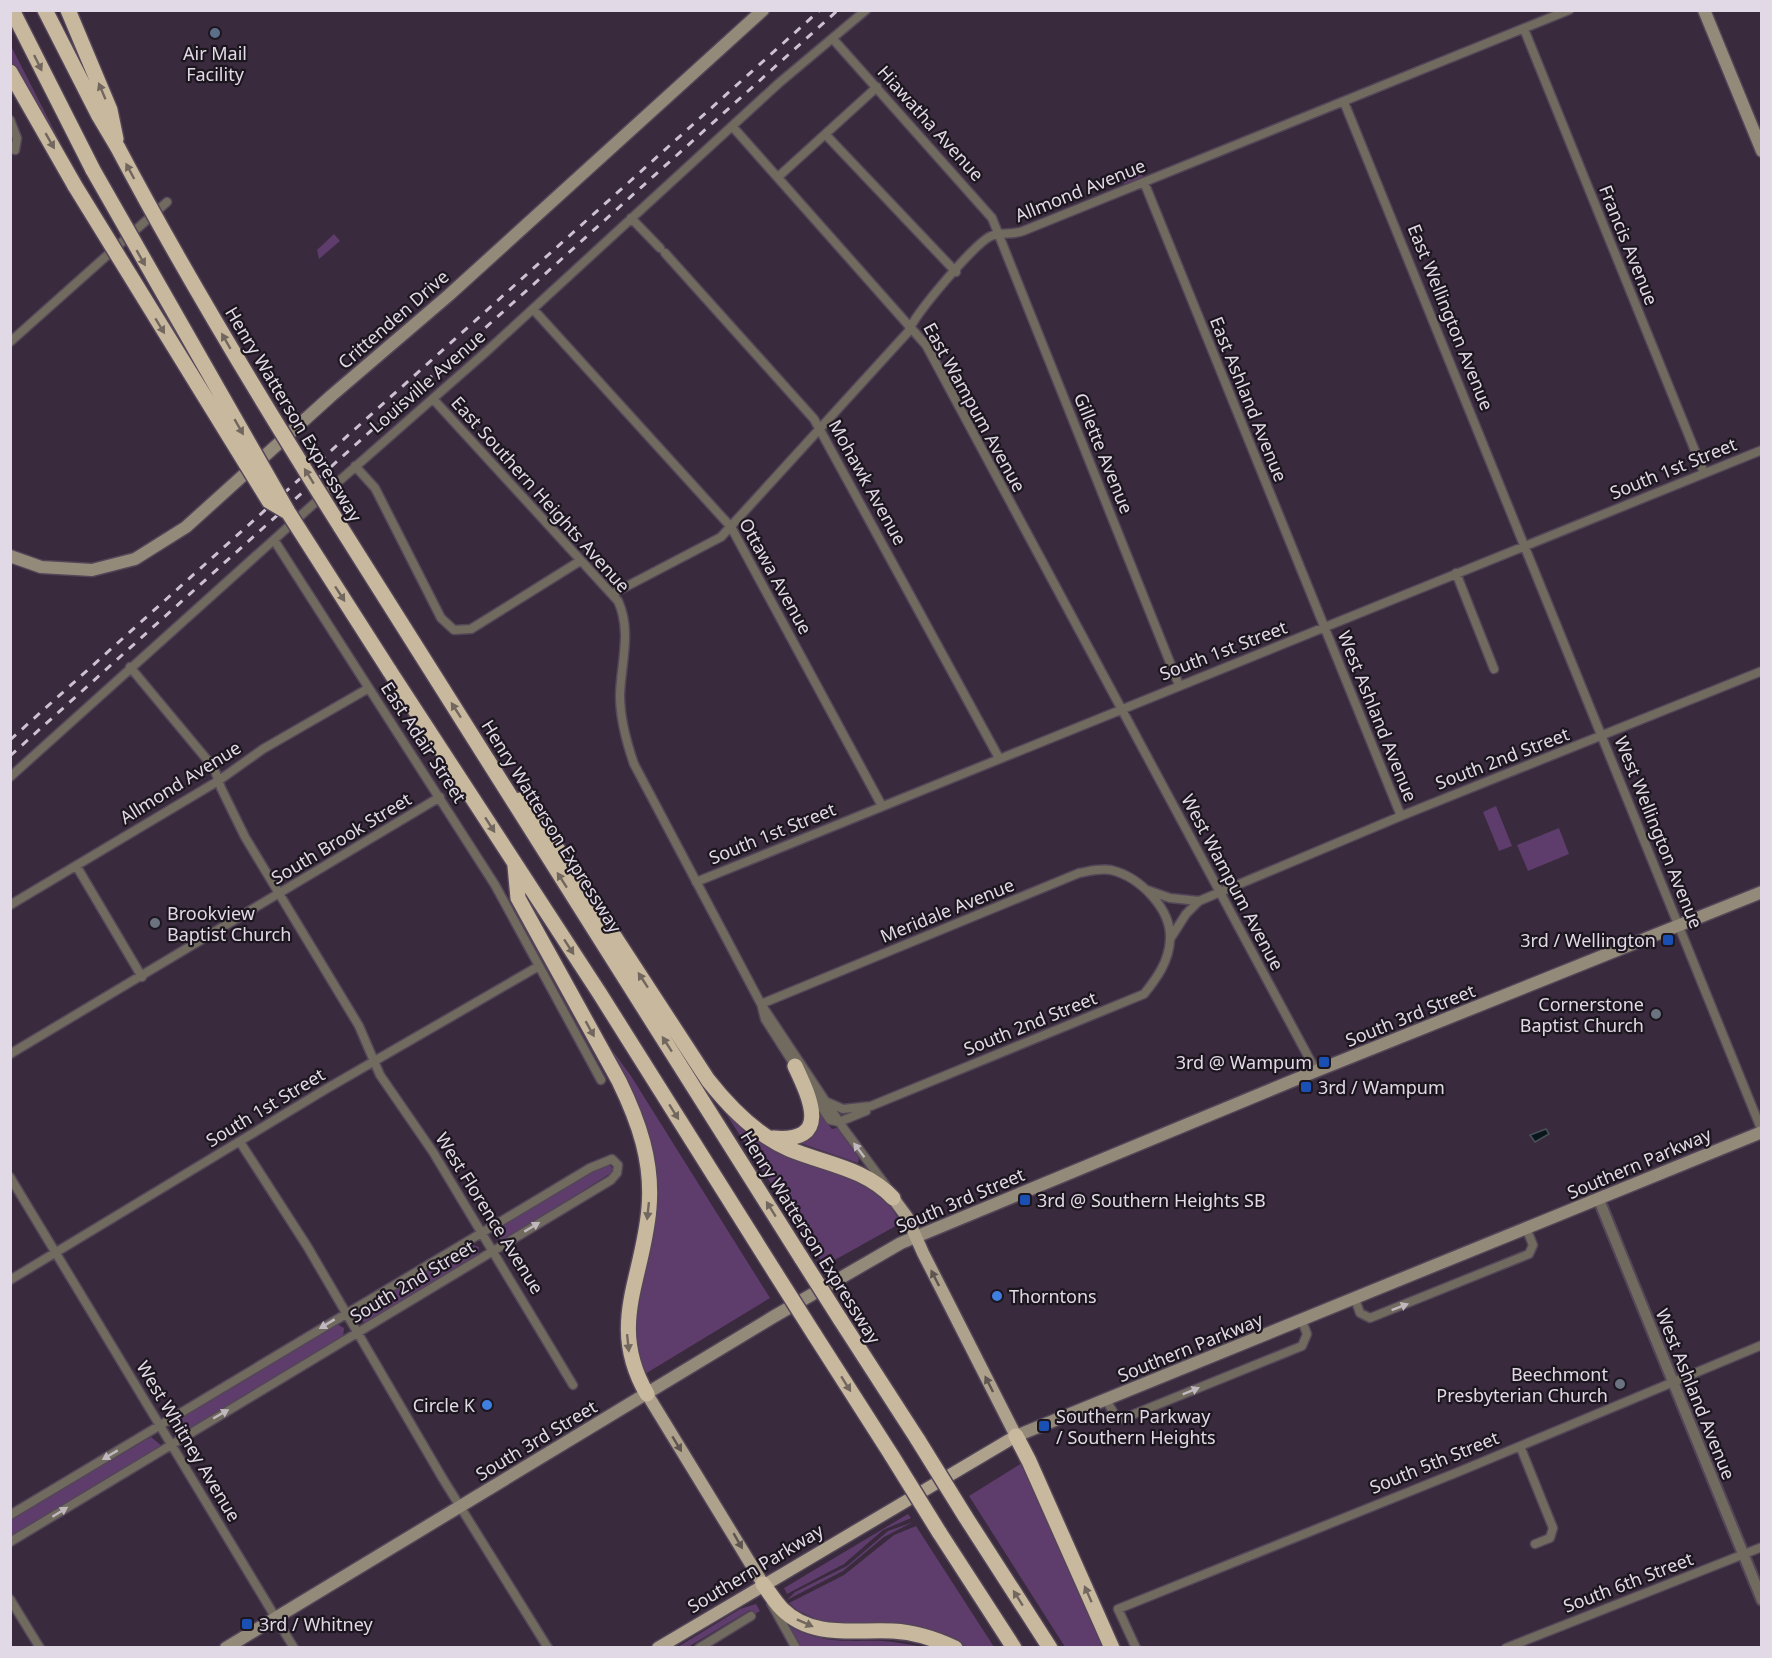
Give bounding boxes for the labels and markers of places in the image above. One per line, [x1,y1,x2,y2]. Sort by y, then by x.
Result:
marker: Air Mail Facility [208,26,222,40]
place label: Air Mail Facility [183,41,247,86]
place label: Brookview Baptist Church [167,901,291,946]
marker: Brookview Baptist Church [148,916,162,930]
place label: 3rd / Wellington [1520,928,1656,952]
marker: 3rd / Wellington [1661,933,1675,947]
place label: Cornerstone Baptist Church [1520,992,1644,1037]
marker: Cornerstone Baptist Church [1649,1007,1663,1021]
place label: 3rd @ Wampum [1176,1050,1312,1074]
marker: 3rd @ Wampum [1317,1055,1331,1069]
place label: 3rd / Wampum [1318,1075,1445,1099]
marker: 3rd / Wampum [1299,1080,1313,1094]
place label: 3rd @ Southern Heights SB [1037,1188,1266,1212]
marker: 3rd @ Southern Heights SB [1018,1193,1032,1207]
place label: Thorntons [1009,1284,1097,1308]
marker: Thorntons [990,1289,1004,1303]
place label: Beechmont Presbyterian Church [1436,1362,1608,1407]
marker: Beechmont Presbyterian Church [1613,1377,1627,1391]
place label: Circle K [413,1393,476,1417]
marker: Circle K [480,1398,494,1412]
place label: Southern Parkway / Southern Heights [1056,1404,1216,1449]
marker: Southern Parkway / Southern Heights [1037,1419,1051,1433]
place label: 3rd / Whitney [259,1612,373,1636]
marker: 3rd / Whitney [240,1617,254,1631]

